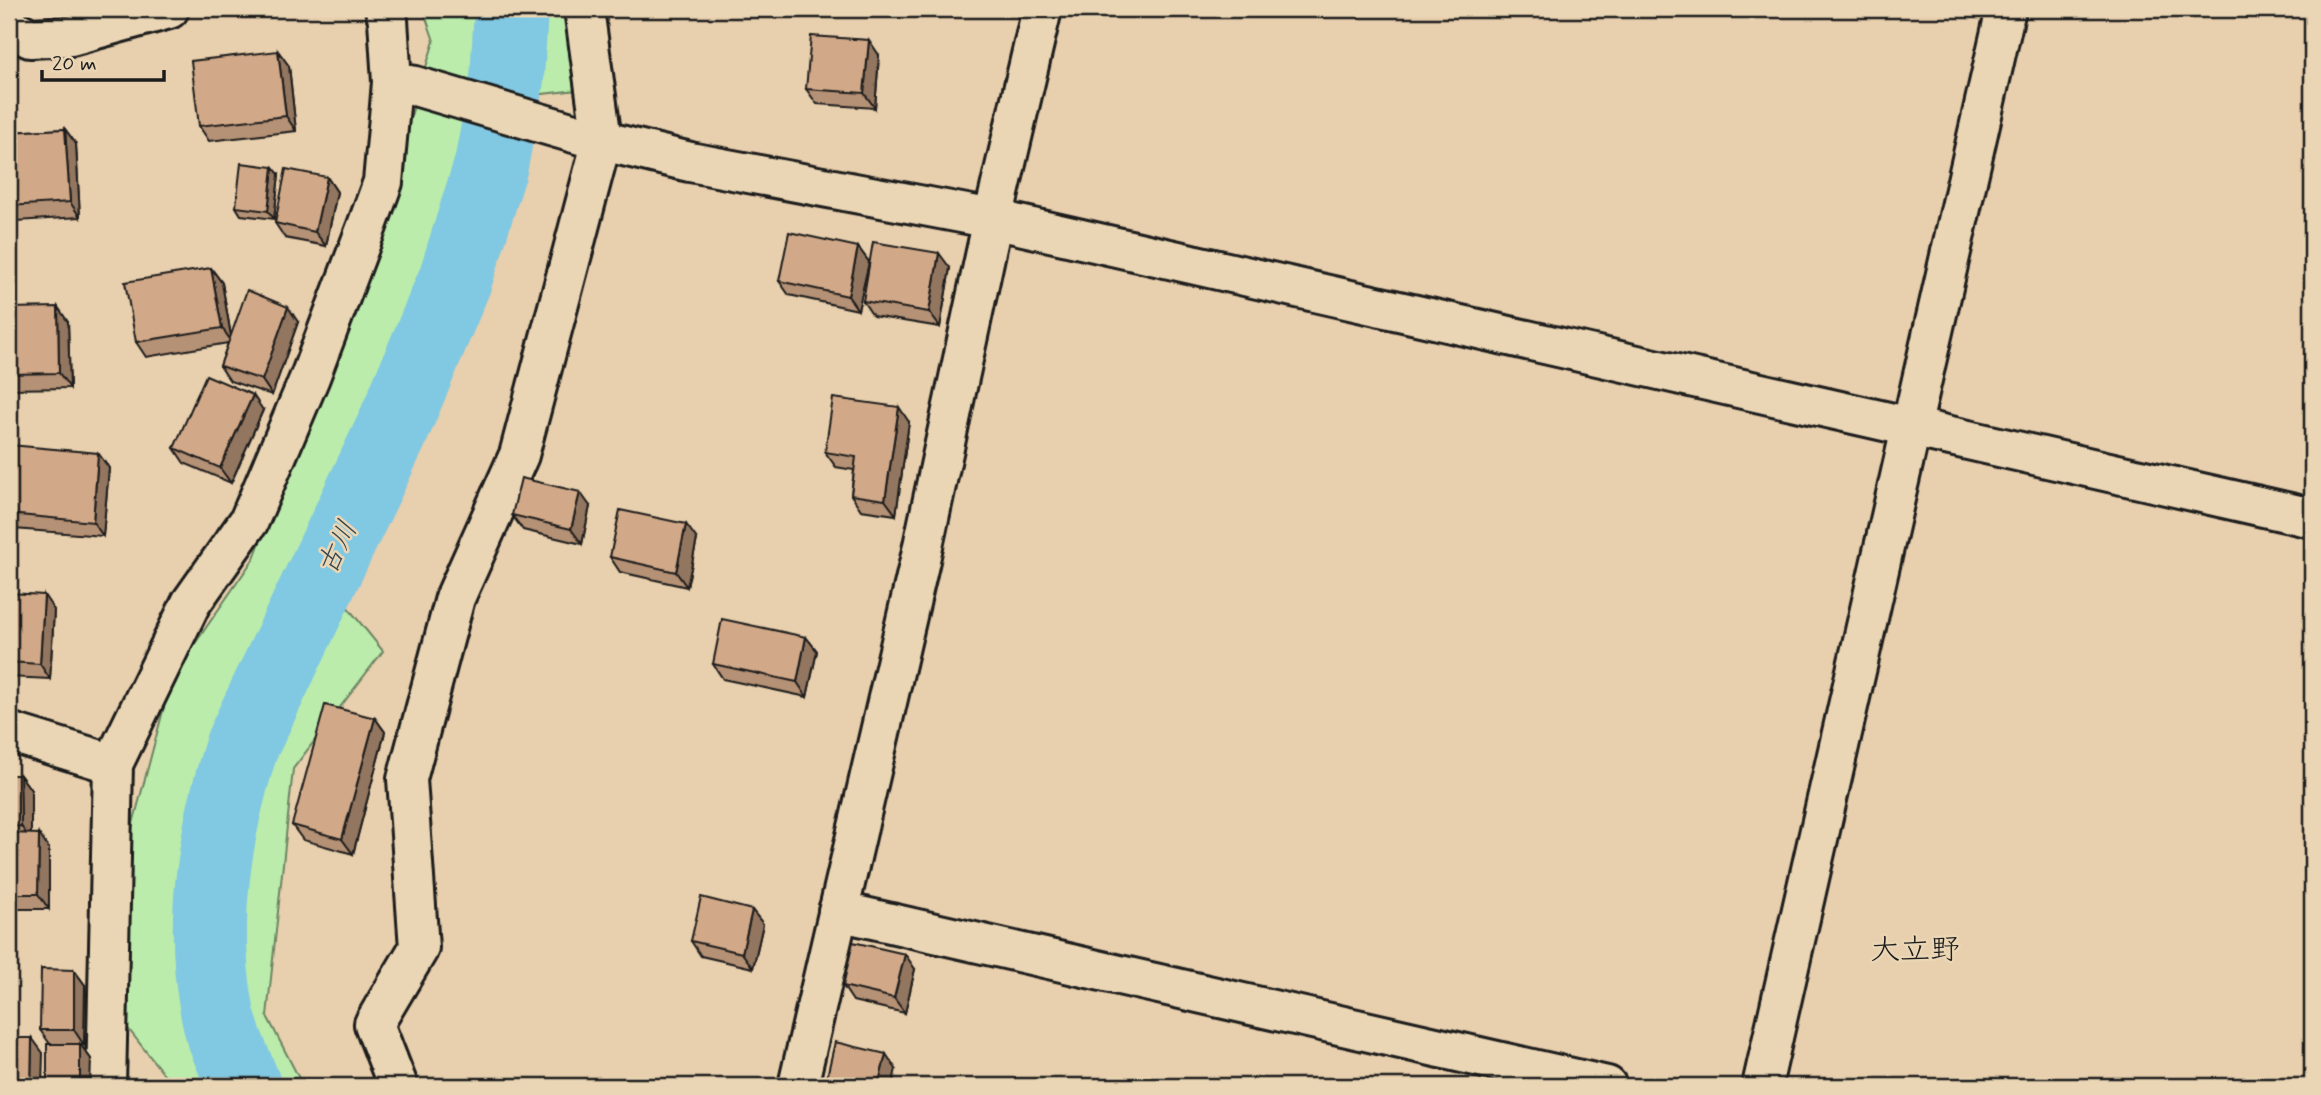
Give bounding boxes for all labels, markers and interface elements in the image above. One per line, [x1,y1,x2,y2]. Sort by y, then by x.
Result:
scale bar [42,38,164,82]
text: 20 m [52,50,97,78]
water label: 古川 [309,515,367,581]
district label: 大立野 [1870,931,1960,970]

